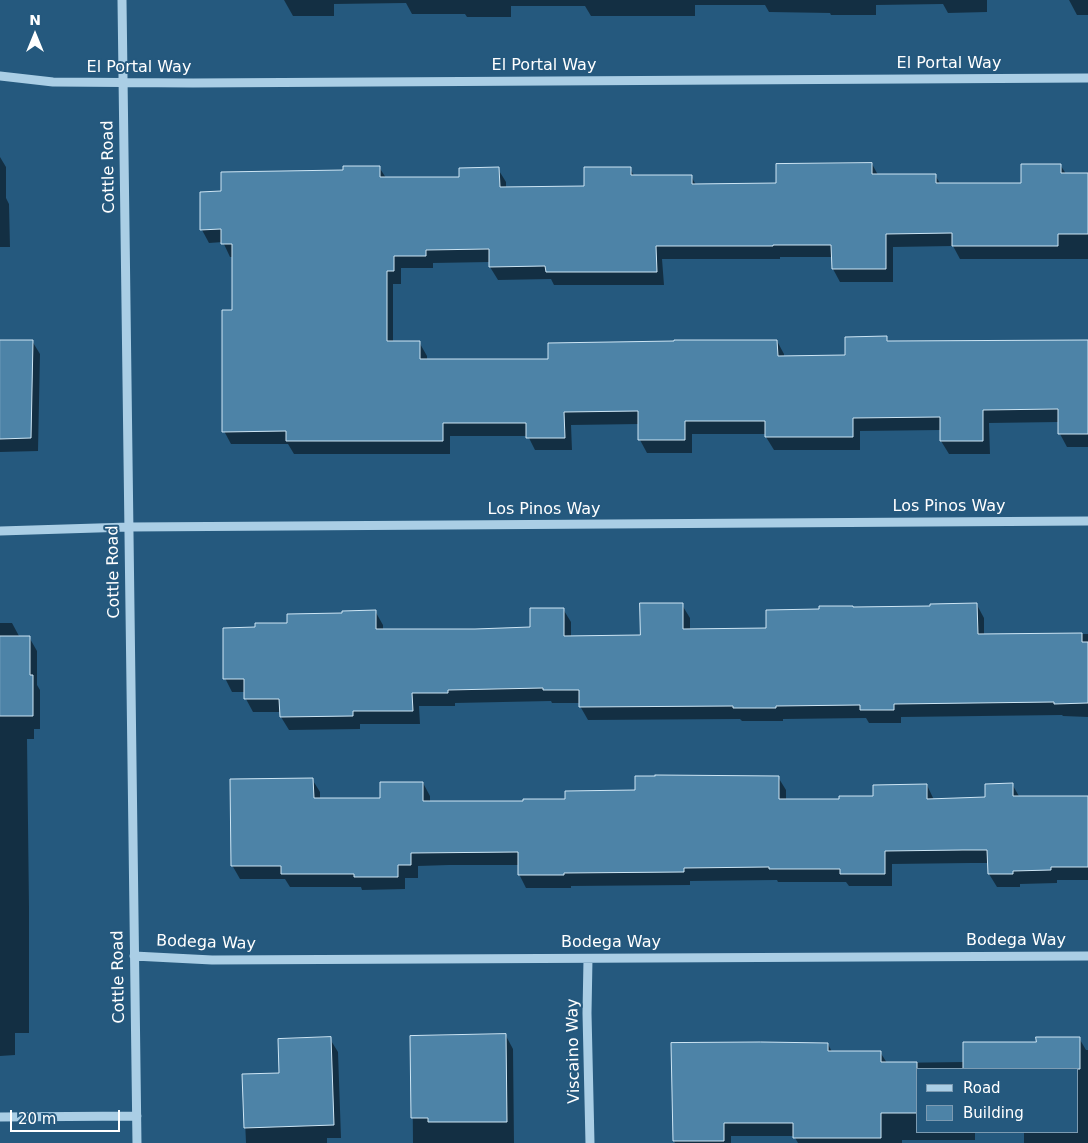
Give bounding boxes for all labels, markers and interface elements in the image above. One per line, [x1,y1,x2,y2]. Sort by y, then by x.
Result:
north arrow [10,10,60,60]
text: N [29,12,41,28]
street label: El Portal Way [897,54,1001,74]
street label: El Portal Way [492,56,596,76]
street label: El Portal Way [87,58,191,78]
street label: Cottle Road [99,120,119,214]
street label: Los Pinos Way [892,497,1006,517]
street label: Los Pinos Way [487,500,601,520]
street label: Cottle Road [104,525,124,619]
street label: Cottle Road [109,930,129,1024]
street label: Bodega Way [966,931,1066,951]
street label: Bodega Way [156,932,256,954]
street label: Bodega Way [561,933,661,953]
street label: Viscaino Way [563,998,585,1104]
legend [916,1068,1078,1133]
text: Road [963,1079,1001,1097]
scale bar [12,1100,122,1132]
text: Building [963,1104,1024,1122]
text: 20 m [18,1110,56,1128]

